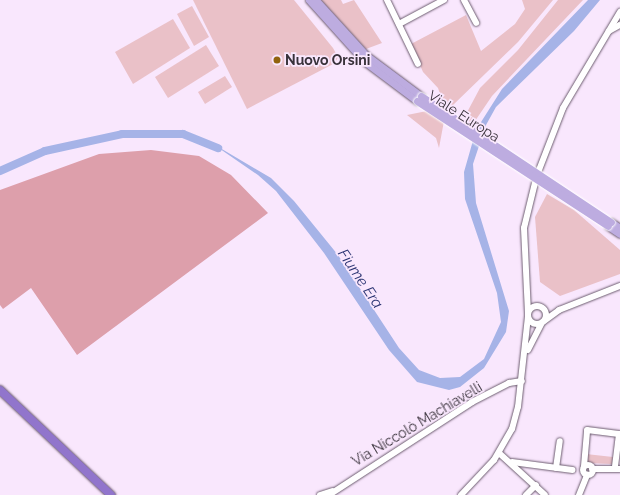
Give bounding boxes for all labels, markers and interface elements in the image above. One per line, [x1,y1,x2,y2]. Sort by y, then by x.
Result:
place label: Nuovo Orsini [285,52,370,68]
marker: Nuovo Orsini [272,55,282,65]
street label: Viale Europa [425,87,503,145]
water label: Fiume Era [334,246,386,312]
street label: Via Niccolò Machiavelli [349,378,485,470]

